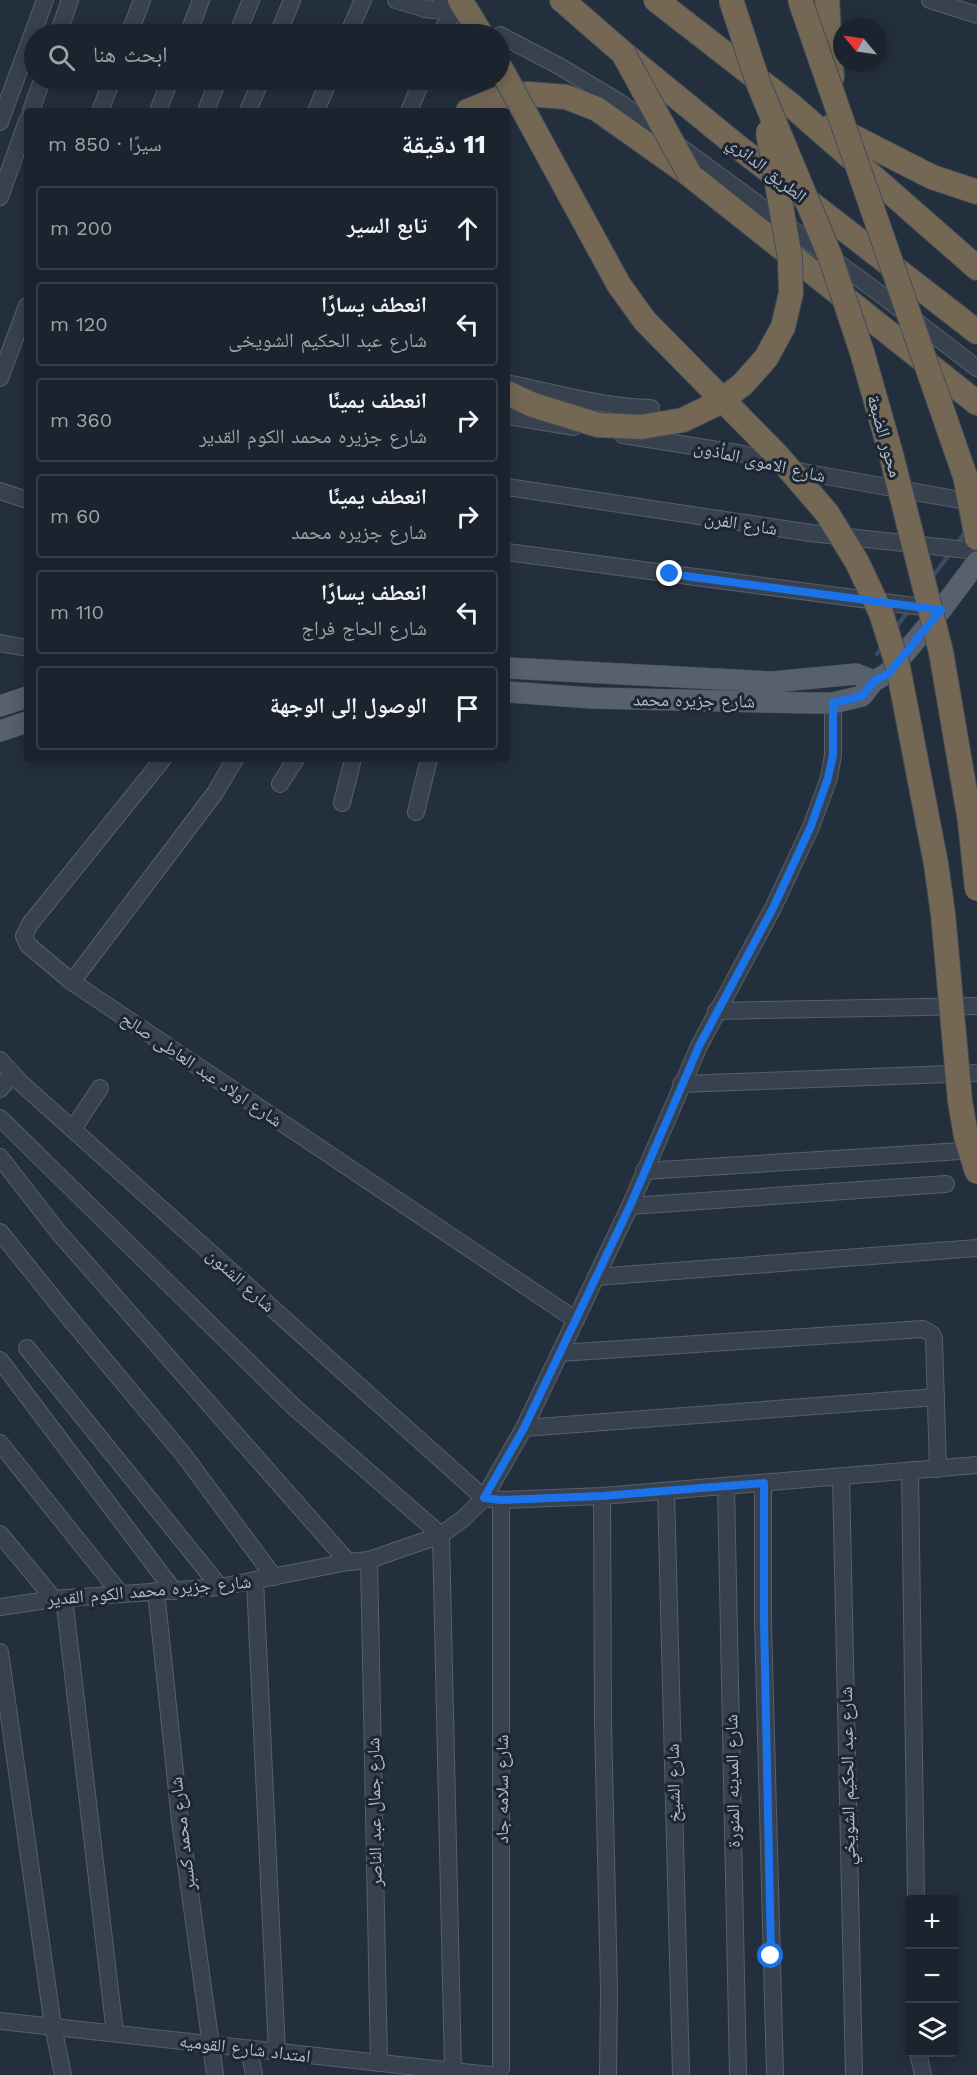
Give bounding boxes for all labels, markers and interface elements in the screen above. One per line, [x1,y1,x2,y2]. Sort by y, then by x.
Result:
north arrow [833,18,887,72]
search box [24,24,510,90]
icon: search [45,41,78,74]
text: ابحث هنا [93,42,168,67]
text: 11 دقيقة [402,129,486,159]
text: سيرًا · 850 m [48,132,162,156]
street label: الطريق الدائري [720,132,811,210]
icon: ahead [451,212,484,245]
text: تابع السير [347,213,427,238]
text: 200 m [50,216,112,240]
text: انعطف يسارًا [321,292,427,317]
icon: left [451,308,484,341]
text: 120 m [50,312,108,336]
text: شارع عبد الحكيم الشويخى [228,328,427,352]
text: انعطف يمينًا [327,388,427,413]
street label: محور الضبعة [863,392,907,480]
icon: right [451,404,484,437]
text: 360 m [50,408,112,432]
text: شارع جزيره محمد الكوم القدير [199,424,427,448]
street label: شارع الاموى المأذون [692,436,828,487]
text: انعطف يمينًا [327,484,427,509]
icon: right [451,500,484,533]
text: 60 m [50,504,101,528]
street label: شارع الفرن [703,507,779,540]
text: شارع جزيره محمد [291,520,427,544]
route end [656,560,682,586]
text: انعطف يسارًا [321,580,427,605]
icon: left [451,596,484,629]
text: 110 m [50,600,104,624]
text: شارع الحاج فراج [301,616,427,640]
street label: شارع جزيره محمد [633,688,755,713]
icon: arrive [451,692,484,725]
text: الوصول إلى الوجهة [270,693,427,718]
street label: شارع اولاد عبد العاطى صالح [116,1007,287,1132]
street label: شارع الشئون [202,1244,279,1317]
street label: شارع جزيره محمد الكوم القدير [45,1571,252,1611]
street label: شارع عبد الحكيم الشويخي [835,1686,864,1866]
street label: شارع المدينه المنورة [720,1714,745,1848]
street label: شارع سلامه جاد [491,1734,513,1844]
street label: شارع جمال عبد الناصر [362,1737,387,1888]
street label: شارع الشيخ [662,1743,686,1823]
street label: شارع محمد كسبر [165,1776,201,1893]
map controls [905,1895,959,2057]
button: + [905,1895,959,1949]
route start [757,1942,783,1968]
button: − [905,1949,959,2003]
button: layers [905,2003,959,2057]
street label: امتداد شارع القوميه [178,2030,312,2067]

